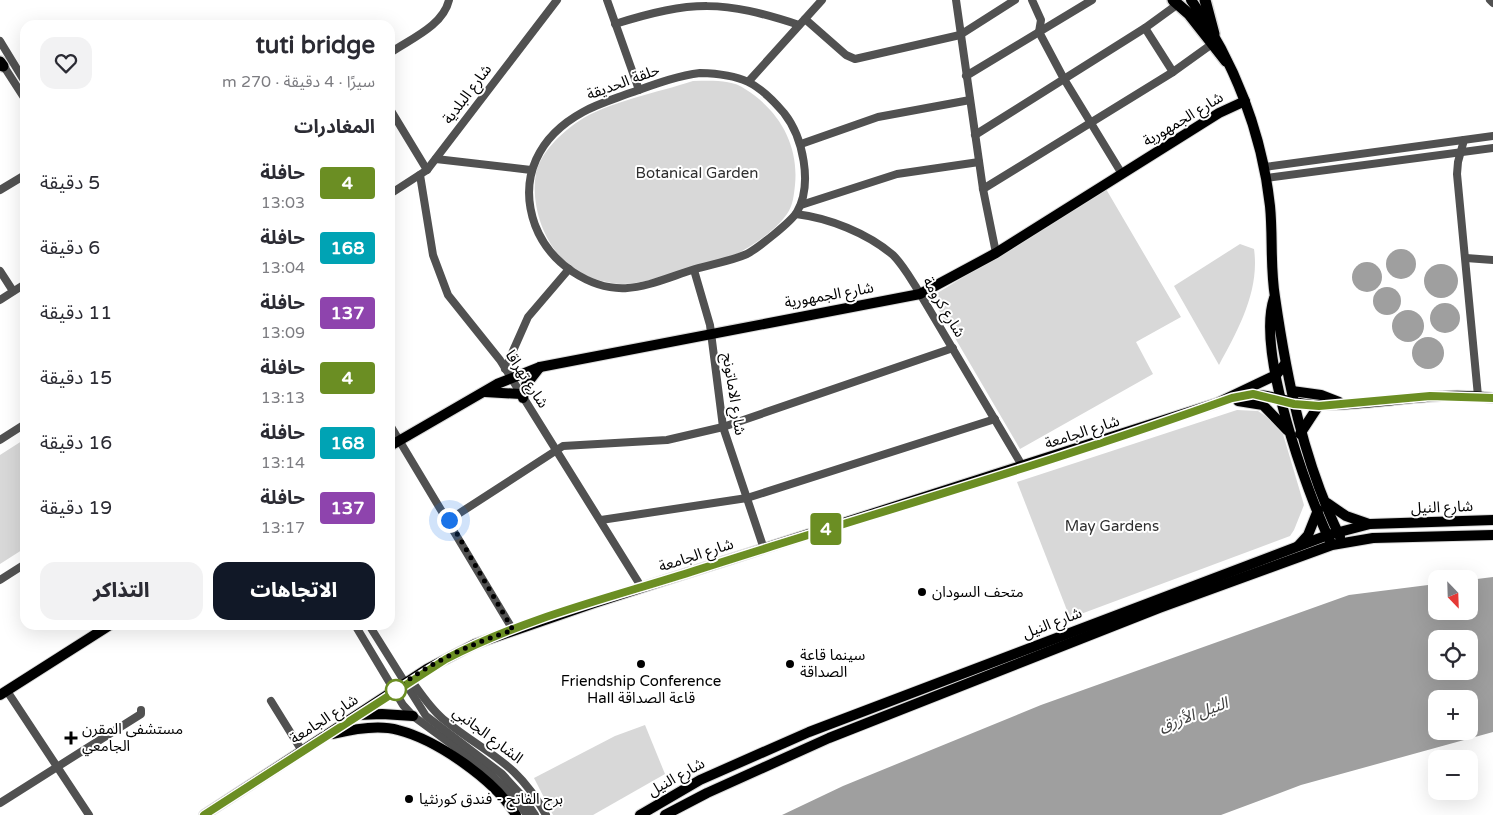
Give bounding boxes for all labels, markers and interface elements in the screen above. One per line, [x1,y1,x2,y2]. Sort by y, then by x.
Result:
text: tuti bridge [256,31,375,60]
button: heart [40,37,92,89]
street label: شارع البلدية [439,60,498,129]
street label: حلقة الحديقة [584,60,662,103]
text: سيرًا · 4 دقيقة · 270 m [222,72,375,92]
street label: شارع الجمهورية [1140,88,1228,153]
text: المغادرات [294,116,375,138]
text: حافلة [260,162,305,184]
park label: Botanical Garden [636,164,758,182]
text: 5 دقيقة [40,172,100,194]
text: 4 [342,172,353,194]
text: 13:03 [261,193,305,213]
text: حافلة [260,227,305,249]
text: 6 دقيقة [40,237,100,259]
text: 168 [331,237,364,259]
text: 13:04 [261,258,305,278]
street label: شارع كرومة [916,274,969,342]
street label: شارع الجمهورية [783,278,876,315]
text: حافلة [260,292,305,314]
text: 11 دقيقة [40,302,112,324]
text: 137 [331,302,364,324]
text: 13:09 [261,323,305,343]
street label: شارع تهراقا [499,347,552,413]
street label: شارع الاماتونج [716,352,749,437]
text: حافلة [260,357,305,379]
text: 15 دقيقة [40,367,112,389]
text: 4 [342,367,353,389]
text: 13:13 [261,388,305,408]
street label: شارع الجامعة [1042,411,1123,455]
text: حافلة [260,422,305,444]
text: 16 دقيقة [40,432,112,454]
text: 168 [331,432,364,454]
text: 13:14 [261,453,305,473]
text: حافلة [260,487,305,509]
text: 19 دقيقة [40,497,112,519]
text: 137 [331,497,364,519]
street label: شارع النيل [1411,497,1474,520]
your location [437,508,462,533]
line badge: 4 [810,513,842,545]
park label: May Gardens [1065,517,1159,535]
text: 13:17 [261,518,305,538]
text: 4 [820,518,832,540]
street label: شارع الجامعة [656,534,737,578]
button: التذاكر [40,562,203,620]
button: الاتجاهات [213,562,375,620]
north arrow [1428,570,1478,620]
map controls [1428,570,1478,800]
place label: متحف السودان [932,583,1024,601]
marker: متحف السودان [916,586,928,598]
street label: شارع النيل [1020,603,1086,645]
button: locate [1428,630,1478,680]
place label: سينما قاعة الصداقة [800,646,866,681]
marker: Friendship Conference Hall قاعة الصداقة [635,658,647,670]
marker: سينما قاعة الصداقة [784,658,796,670]
place label: Friendship Conference Hall قاعة الصداقة [561,672,721,707]
unlabelled marker [385,679,407,701]
street label: شارع الجامعة [287,690,363,750]
button: + [1428,690,1478,740]
water label: النيل الأزرق [1156,692,1233,737]
street label: الشارع الجانبي [448,703,527,770]
place label: مستشفى المقرن الجامعي [82,720,183,757]
marker: مستشفى المقرن الجامعي [64,731,78,745]
button: − [1428,750,1478,800]
street label: شارع النيل [644,754,709,803]
place label: برج الفاتح - فندق كورنثيا [419,790,563,811]
marker: برج الفاتح - فندق كورنثيا [403,793,415,805]

